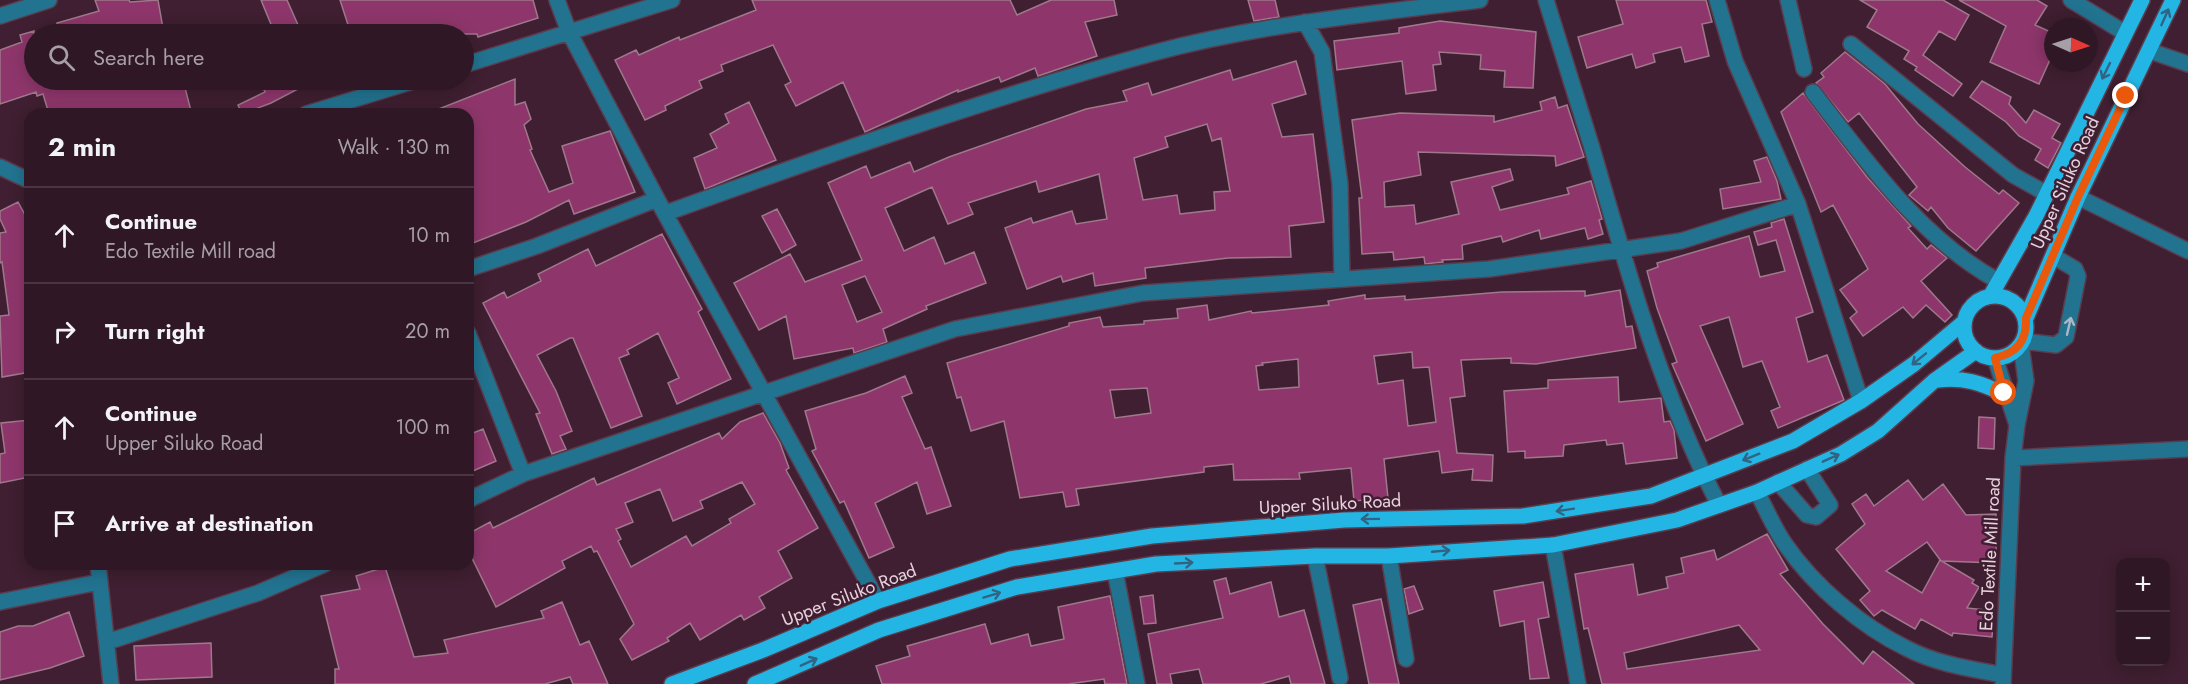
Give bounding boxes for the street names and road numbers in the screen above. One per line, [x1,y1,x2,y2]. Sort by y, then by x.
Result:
street label: Upper Siluko Road [2024,113,2106,253]
street label: Edo Textile Mill road [1973,476,2007,632]
street label: Upper Siluko Road [1258,487,1402,521]
street label: Upper Siluko Road [778,557,920,633]

